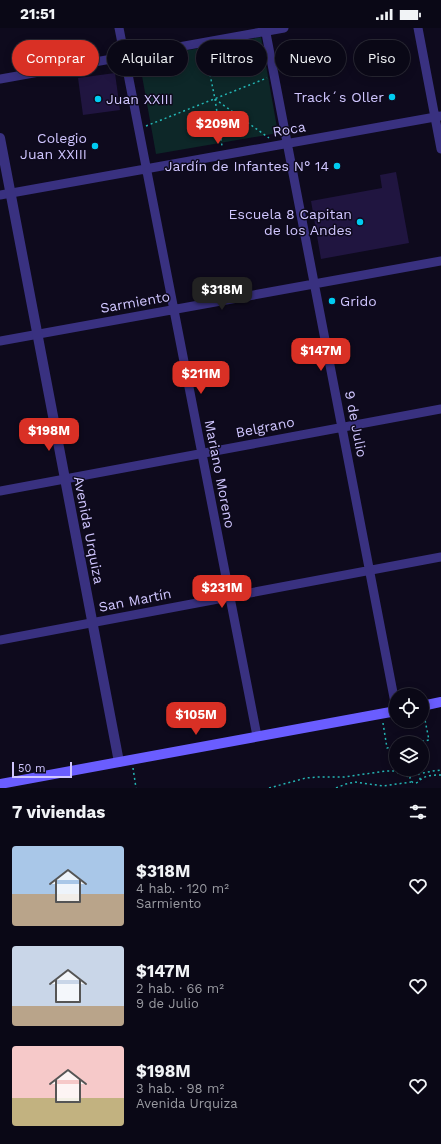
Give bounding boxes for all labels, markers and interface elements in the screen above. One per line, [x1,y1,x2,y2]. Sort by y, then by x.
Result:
text: 21:51 [20,5,55,23]
chip: Comprar [12,40,99,76]
chip: Alquilar [107,40,188,76]
chip: Filtros [196,40,267,76]
chip: Nuevo [275,40,346,76]
chip: Piso [354,40,410,76]
place label: Track´s Oller [294,89,384,105]
place label: Juan XXIII [106,91,173,107]
marker: Track´s Oller [387,92,397,102]
marker: Juan XXIII [93,94,103,104]
pin: $209M [190,111,246,145]
text: $209M [196,116,240,131]
street label: Roca [271,118,307,140]
place label: Colegio Juan XXIII [20,130,87,162]
marker: Colegio Juan XXIII [90,141,100,151]
place label: Jardín de Infantes N° 14 [165,158,329,174]
marker: Jardín de Infantes N° 14 [332,161,342,171]
place label: Escuela 8 Capitan de los Andes [229,206,352,238]
marker: Escuela 8 Capitan de los Andes [355,217,365,227]
pin: $318M [194,277,250,311]
text: $318M [201,282,243,297]
street label: Sarmiento [99,288,171,316]
place label: Grido [340,293,377,309]
marker: Grido [327,296,337,306]
pin: $147M [293,338,349,372]
text: $147M [300,343,342,358]
pin: $211M [173,361,229,395]
text: $211M [181,366,221,381]
street label: 9 de Julio [342,389,370,459]
street label: Belgrano [234,413,296,441]
pin: $198M [21,418,77,452]
street label: Mariano Moreno [202,419,238,529]
text: $198M [28,423,70,438]
street label: Avenida Urquiza [71,475,107,585]
pin: $231M [194,575,250,609]
text: $231M [201,580,243,595]
street label: San Martín [97,585,173,615]
map controls [389,688,429,776]
button: locate [389,688,429,728]
pin: $105M [168,702,224,736]
text: $105M [175,707,217,722]
button: layers [389,736,429,776]
scale bar [12,760,72,779]
text: 50 m [18,762,45,775]
icon: filters [407,801,429,823]
text: 7 viviendas [12,802,105,822]
text: $318M [136,861,190,881]
icon: home [44,862,92,910]
icon: heart [407,875,429,897]
text: 4 hab. · 120 m² [136,881,229,896]
text: Sarmiento [136,896,201,911]
text: $147M [136,961,190,981]
icon: home [44,962,92,1010]
icon: heart [407,975,429,997]
text: 2 hab. · 66 m² [136,981,224,996]
text: 9 de Julio [136,996,199,1011]
text: $198M [136,1061,191,1081]
icon: home [44,1062,92,1110]
icon: heart [407,1075,429,1097]
text: 3 hab. · 98 m² [136,1081,224,1096]
text: Avenida Urquiza [136,1096,238,1111]

